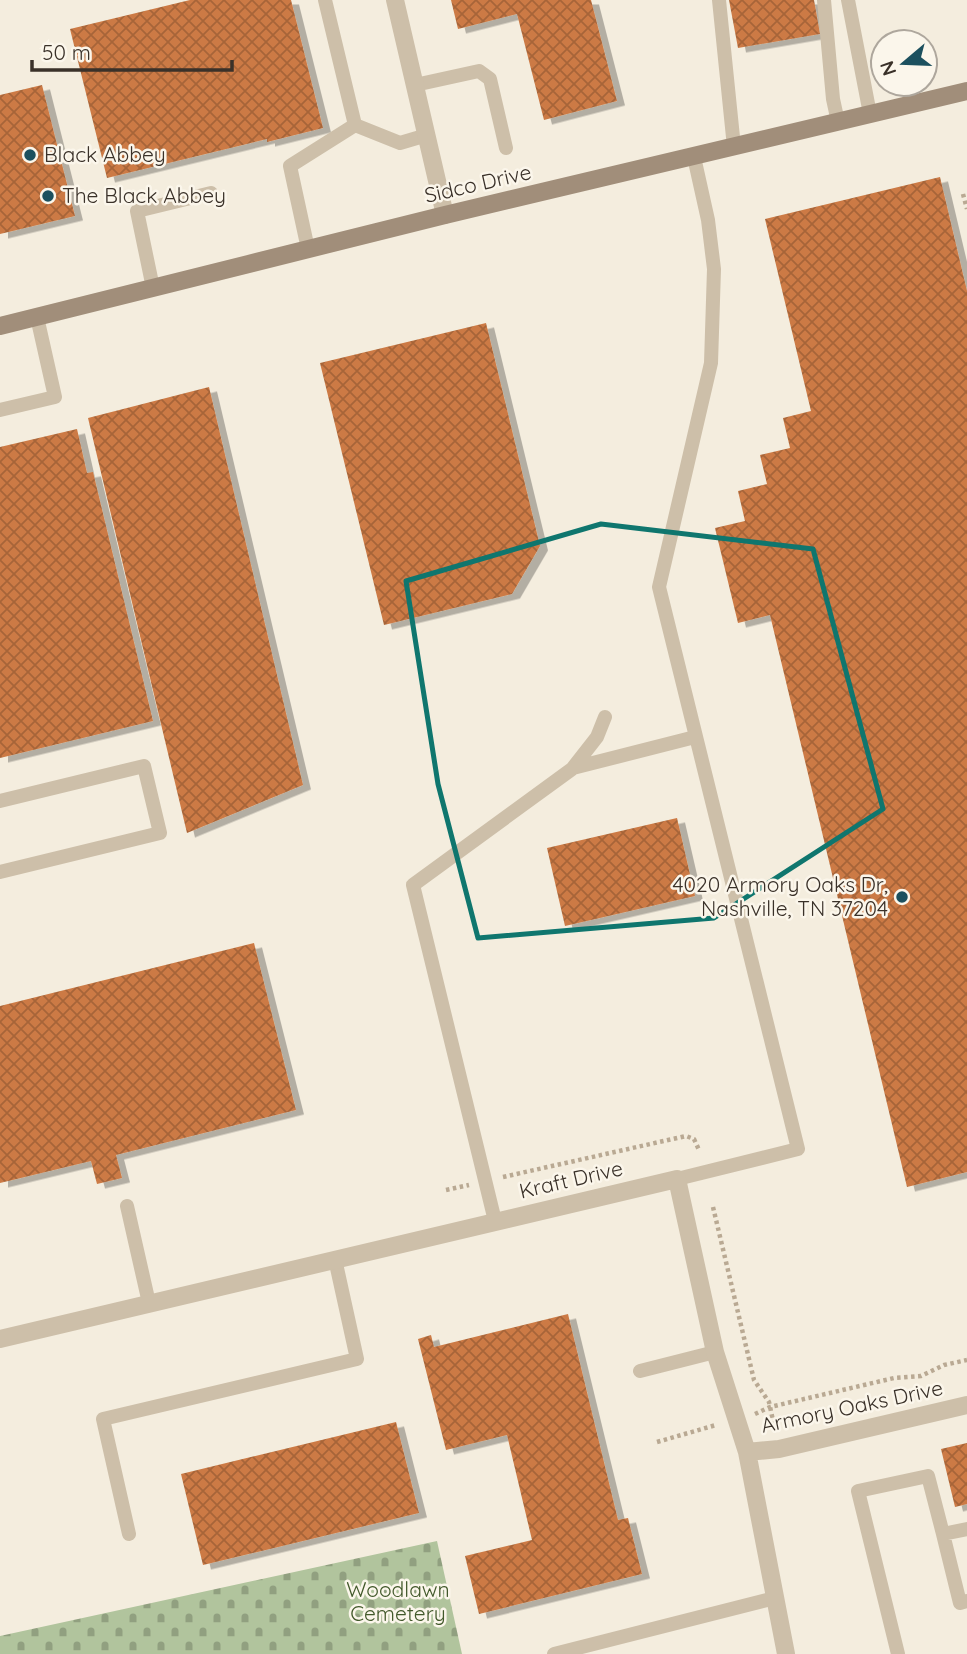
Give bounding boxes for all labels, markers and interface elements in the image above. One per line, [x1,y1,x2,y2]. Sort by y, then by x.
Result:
scale bar [32,28,231,72]
north arrow [869,28,939,98]
text: 50 m [42,39,91,65]
text: N [874,58,902,79]
place label: Black Abbey [44,141,166,167]
marker: Black Abbey [22,147,38,163]
street label: Sidco Drive [422,158,534,208]
place label: The Black Abbey [62,182,226,208]
marker: The Black Abbey [40,188,56,204]
place label: 4020 Armory Oaks Dr, Nashville, TN 37204 [673,871,888,921]
marker: 4020 Armory Oaks Dr, Nashville, TN 37204 [894,889,910,905]
street label: Kraft Drive [516,1154,625,1204]
street label: Armory Oaks Drive [758,1374,945,1438]
park label: Woodlawn Cemetery [346,1576,450,1626]

